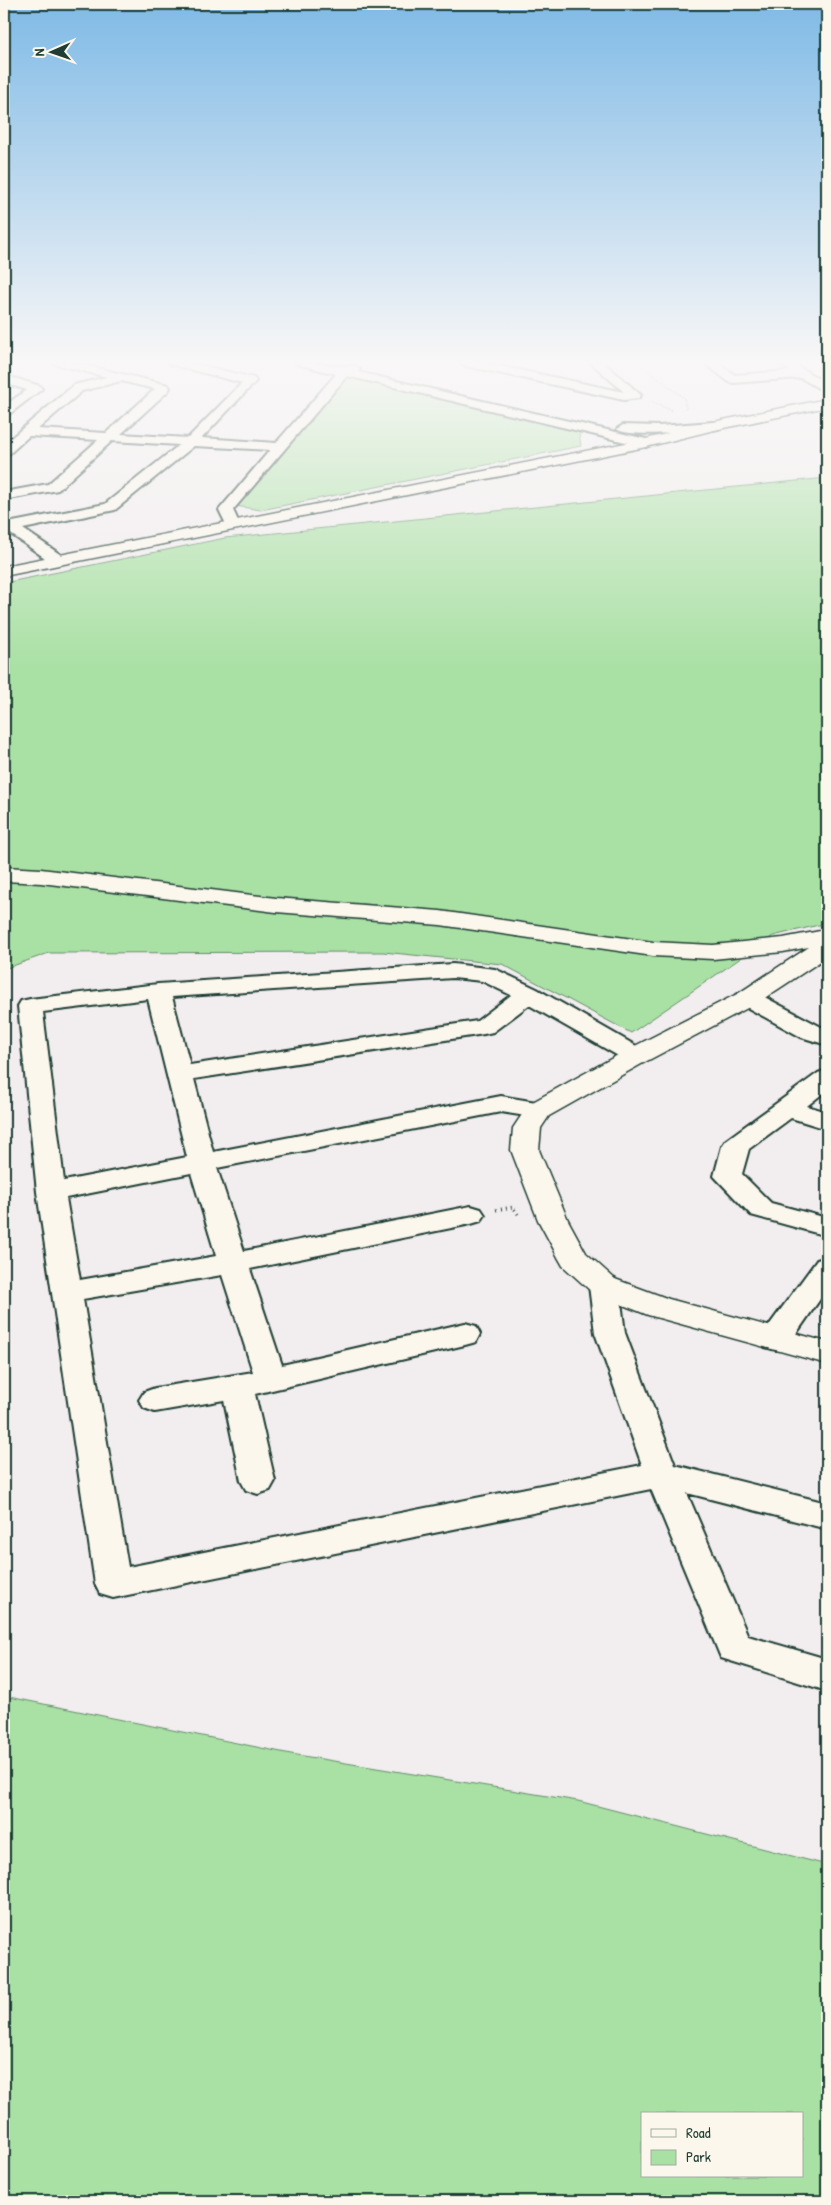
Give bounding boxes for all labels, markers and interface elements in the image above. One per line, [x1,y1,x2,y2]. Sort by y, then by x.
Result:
north arrow [28,28,78,78]
text: N [29,48,48,57]
legend [641,2112,804,2178]
text: Road [686,2122,711,2143]
text: Park [686,2146,711,2167]

